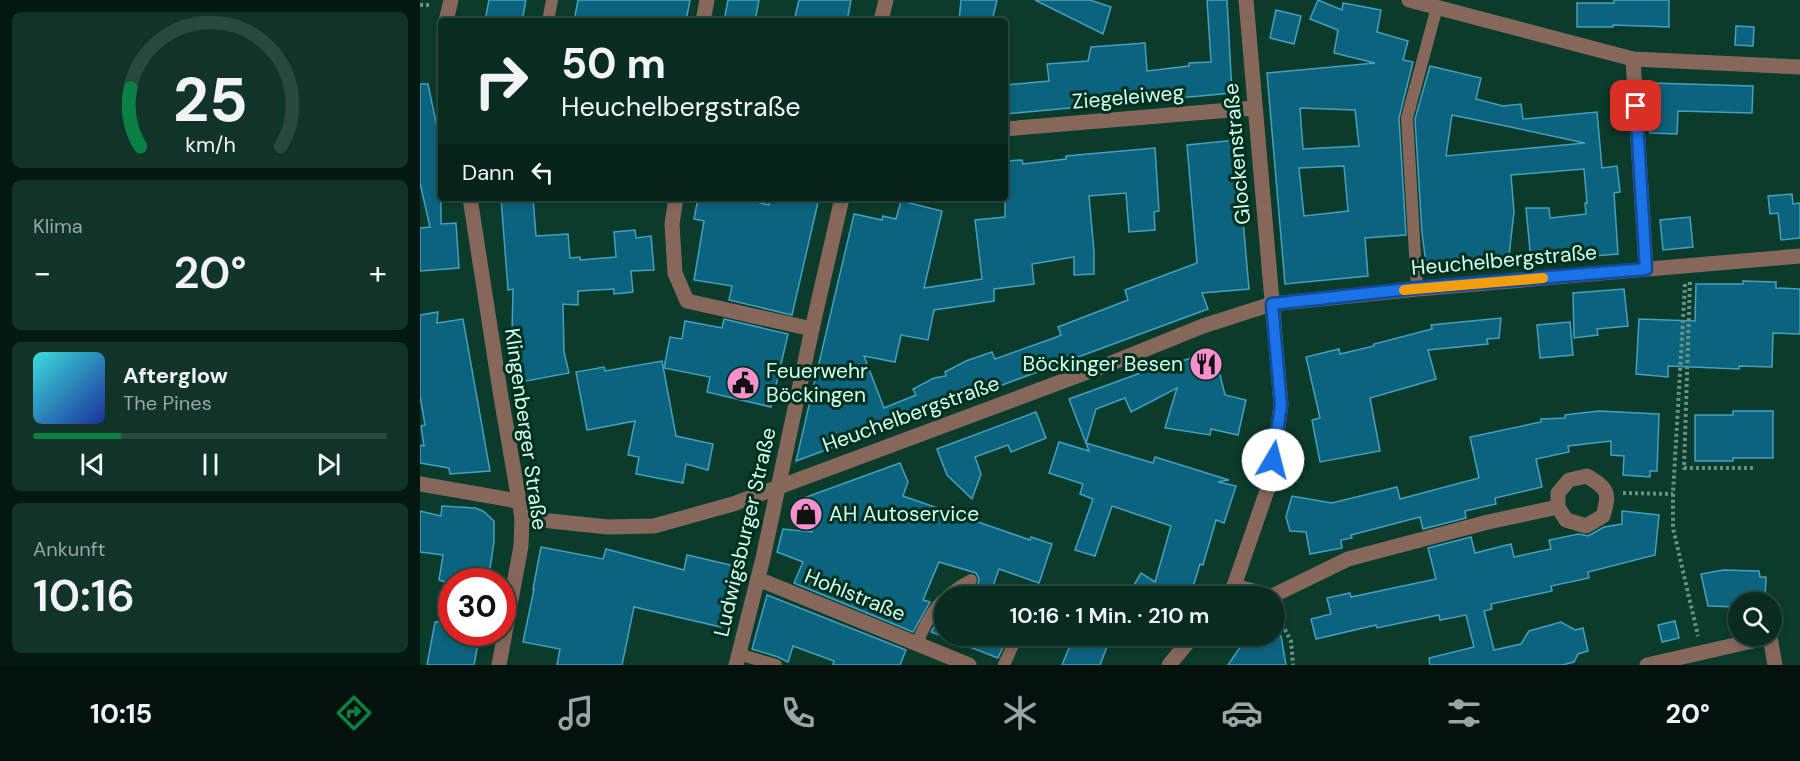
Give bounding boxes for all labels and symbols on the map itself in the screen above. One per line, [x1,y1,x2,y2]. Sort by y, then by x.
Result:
street label: Ziegeleiweg [1071,78,1185,116]
pin [1610,80,1661,131]
street label: Glockenstraße [1217,82,1257,226]
street label: Heuchelbergstraße [1410,238,1598,282]
street label: Klingenberger Straße [498,326,554,532]
restaurant icon: Böckinger Besen [1188,346,1224,382]
place label: Böckinger Besen [1022,350,1183,378]
place label: Feuerwehr Böckingen [766,357,868,409]
public building icon: Feuerwehr Böckingen [725,365,761,401]
street label: Heuchelbergstraße [819,369,1003,459]
street label: Ludwigsburger Straße [707,425,783,639]
position arrow [1241,428,1305,492]
shop icon: AH Autoservice [788,496,824,532]
place label: AH Autoservice [829,500,979,528]
street label: Hohlstraße [800,562,910,628]
speed limit sign: 30 [438,568,516,646]

